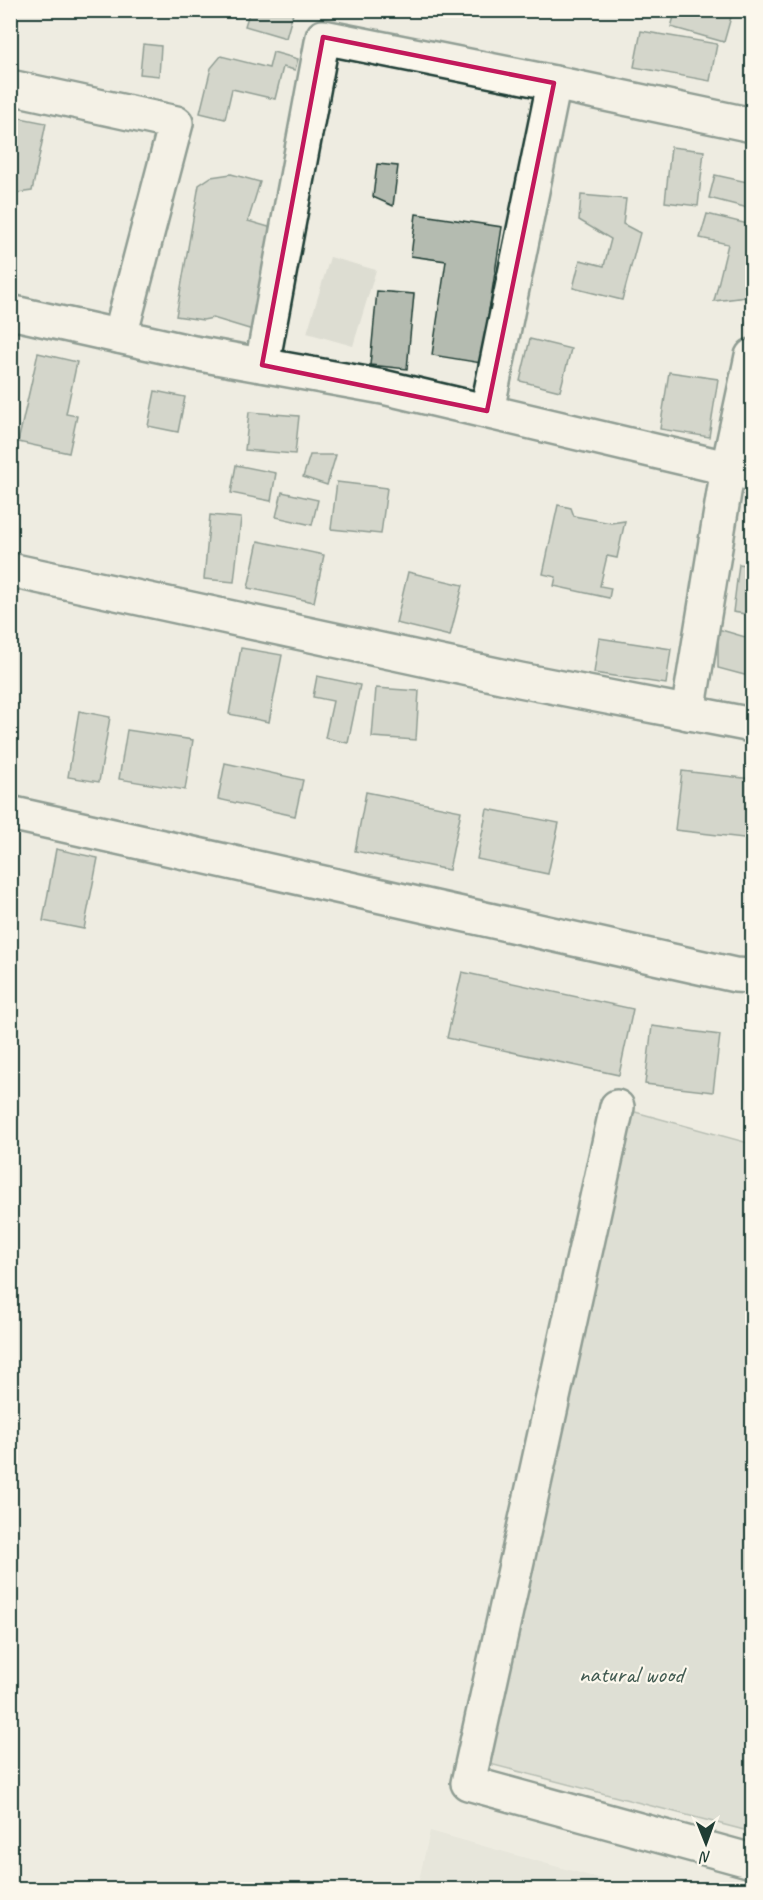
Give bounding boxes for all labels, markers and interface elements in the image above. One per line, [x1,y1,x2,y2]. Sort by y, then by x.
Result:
park label: natural wood [578,1659,687,1689]
north arrow [676,1813,736,1873]
text: N [698,1847,711,1867]

